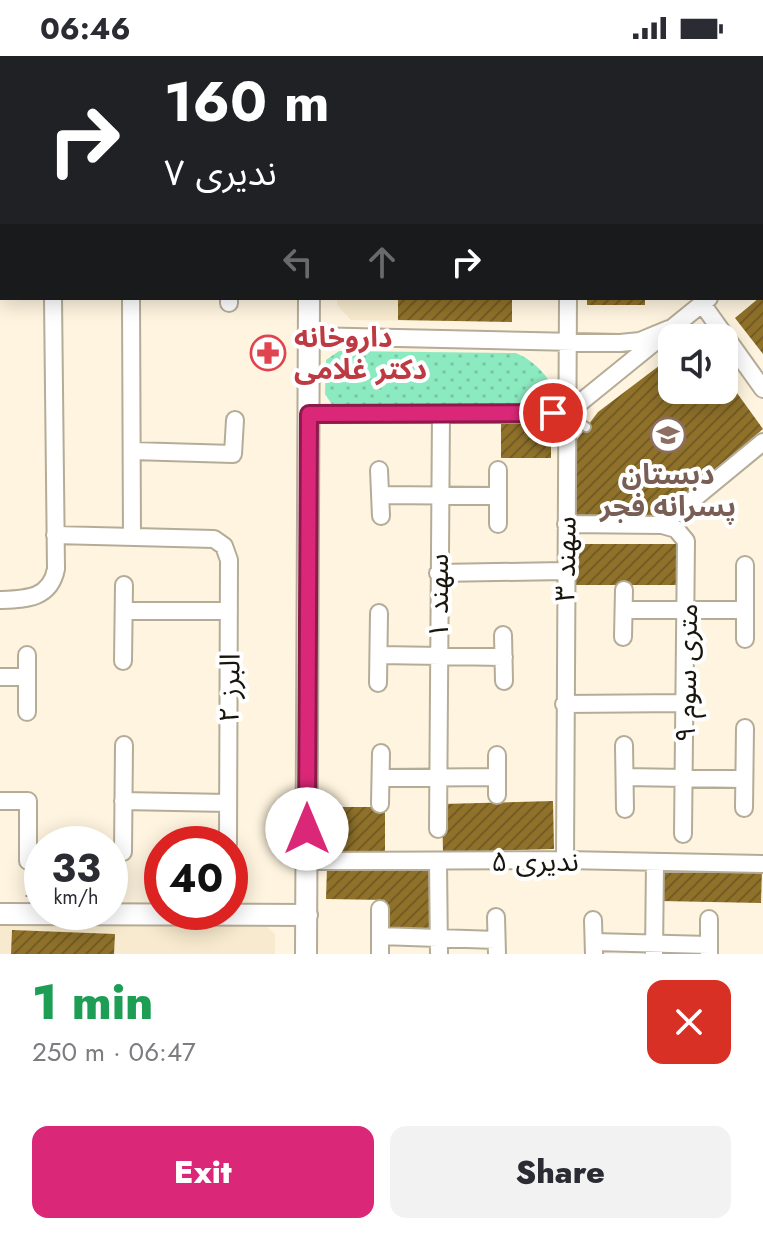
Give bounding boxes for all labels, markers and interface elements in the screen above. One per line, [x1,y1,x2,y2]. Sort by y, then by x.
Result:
text: 06:46 [40,7,131,50]
text: 160 m [164,61,330,142]
icon: right [32,88,136,192]
text: ندیری ۷ [164,146,277,198]
icon: left [276,240,320,284]
icon: ahead [360,240,404,284]
icon: right [444,240,488,284]
place label: داروخانه دکتر غلامی [294,317,427,390]
map controls [658,324,738,404]
button: sound [658,324,738,404]
pharmacy icon: داروخانه دکتر غلامی [249,334,287,372]
pin [519,379,587,447]
icon: arrive [531,391,575,435]
school or university icon: دبستان پسرانه فجر [649,416,687,454]
place label: دبستان پسرانه فجر [599,454,736,527]
street label: سهند ۳ [544,516,587,602]
street label: سهند ۱ [418,553,459,639]
street label: ۹ متری سوم [665,603,708,743]
street label: البرز ۲ [208,653,251,723]
position arrow [265,787,349,871]
speed limit sign: 40 [144,826,248,930]
text: 33 [51,839,101,897]
street label: ندیری ۵ [491,841,579,882]
text: km/h [53,883,99,912]
text: 1 min [32,968,153,1037]
button: close [647,980,731,1064]
text: 250 m · 06:47 [32,1033,196,1071]
button: Exit [32,1126,374,1218]
button: Share [390,1126,731,1218]

